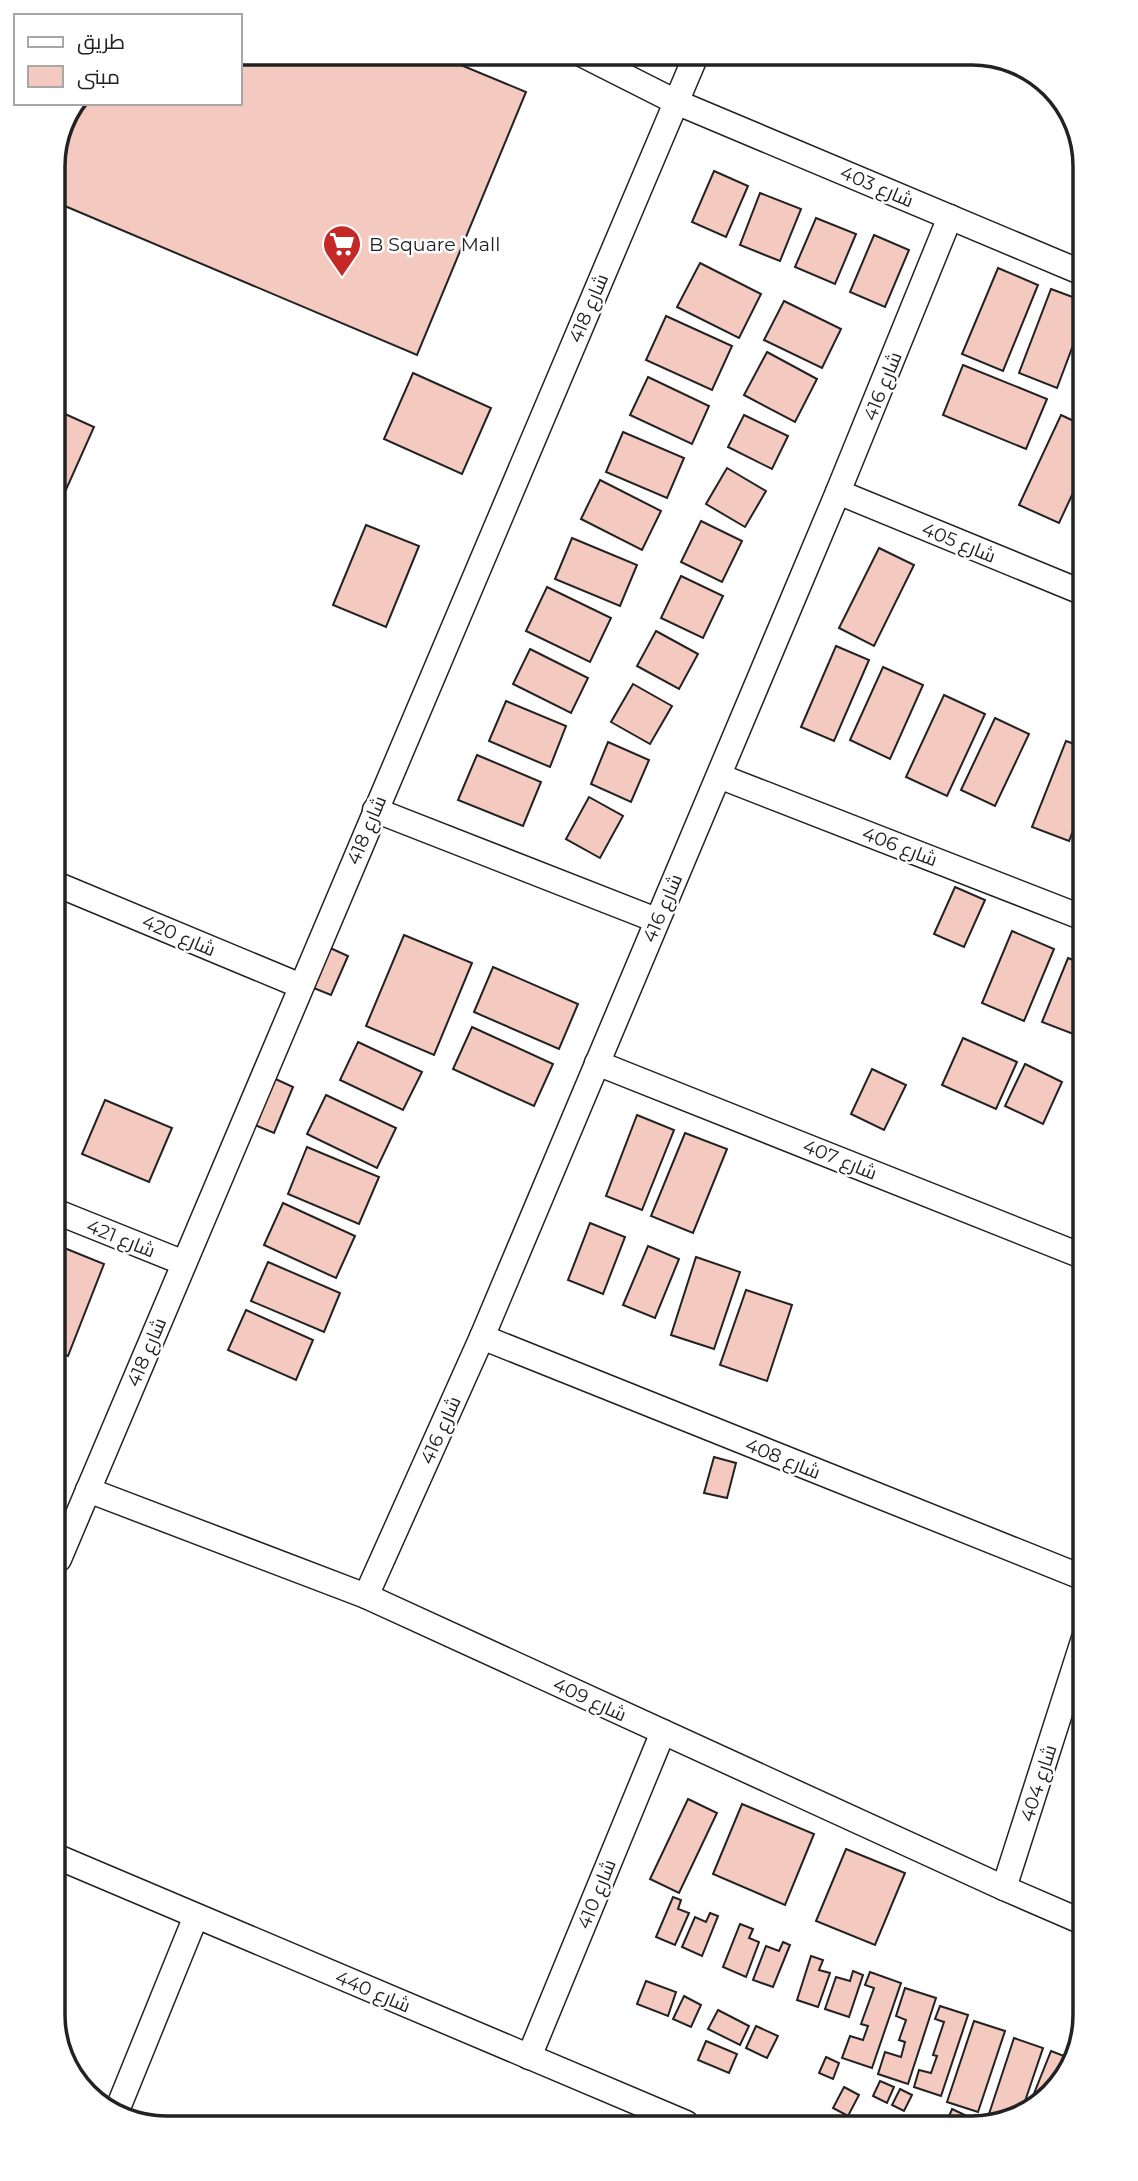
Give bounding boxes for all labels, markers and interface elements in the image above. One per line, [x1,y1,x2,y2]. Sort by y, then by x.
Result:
legend [14,14,242,105]
text: طريق [77,29,125,55]
text: مبنى [77,64,120,90]
street label: شارع 403 [836,161,917,214]
supermarket icon: B Square Mall [321,223,363,278]
place label: B Square Mall [369,233,500,256]
street label: شارع 418 [564,270,615,347]
street label: شارع 416 [858,348,909,425]
street label: شارع 405 [918,517,999,570]
street label: شارع 418 [342,792,393,869]
street label: شارع 406 [858,822,941,873]
street label: شارع 416 [638,870,689,947]
street label: شارع 420 [138,910,219,963]
street label: شارع 407 [799,1134,880,1187]
street label: شارع 421 [82,1214,158,1264]
street label: شارع 418 [122,1314,173,1391]
street label: شارع 416 [415,1393,467,1469]
street label: شارع 408 [741,1433,824,1486]
street label: شارع 409 [549,1672,630,1728]
street label: شارع 404 [1015,1742,1064,1825]
street label: شارع 410 [572,1856,623,1933]
street label: شارع 440 [331,1965,414,2019]

